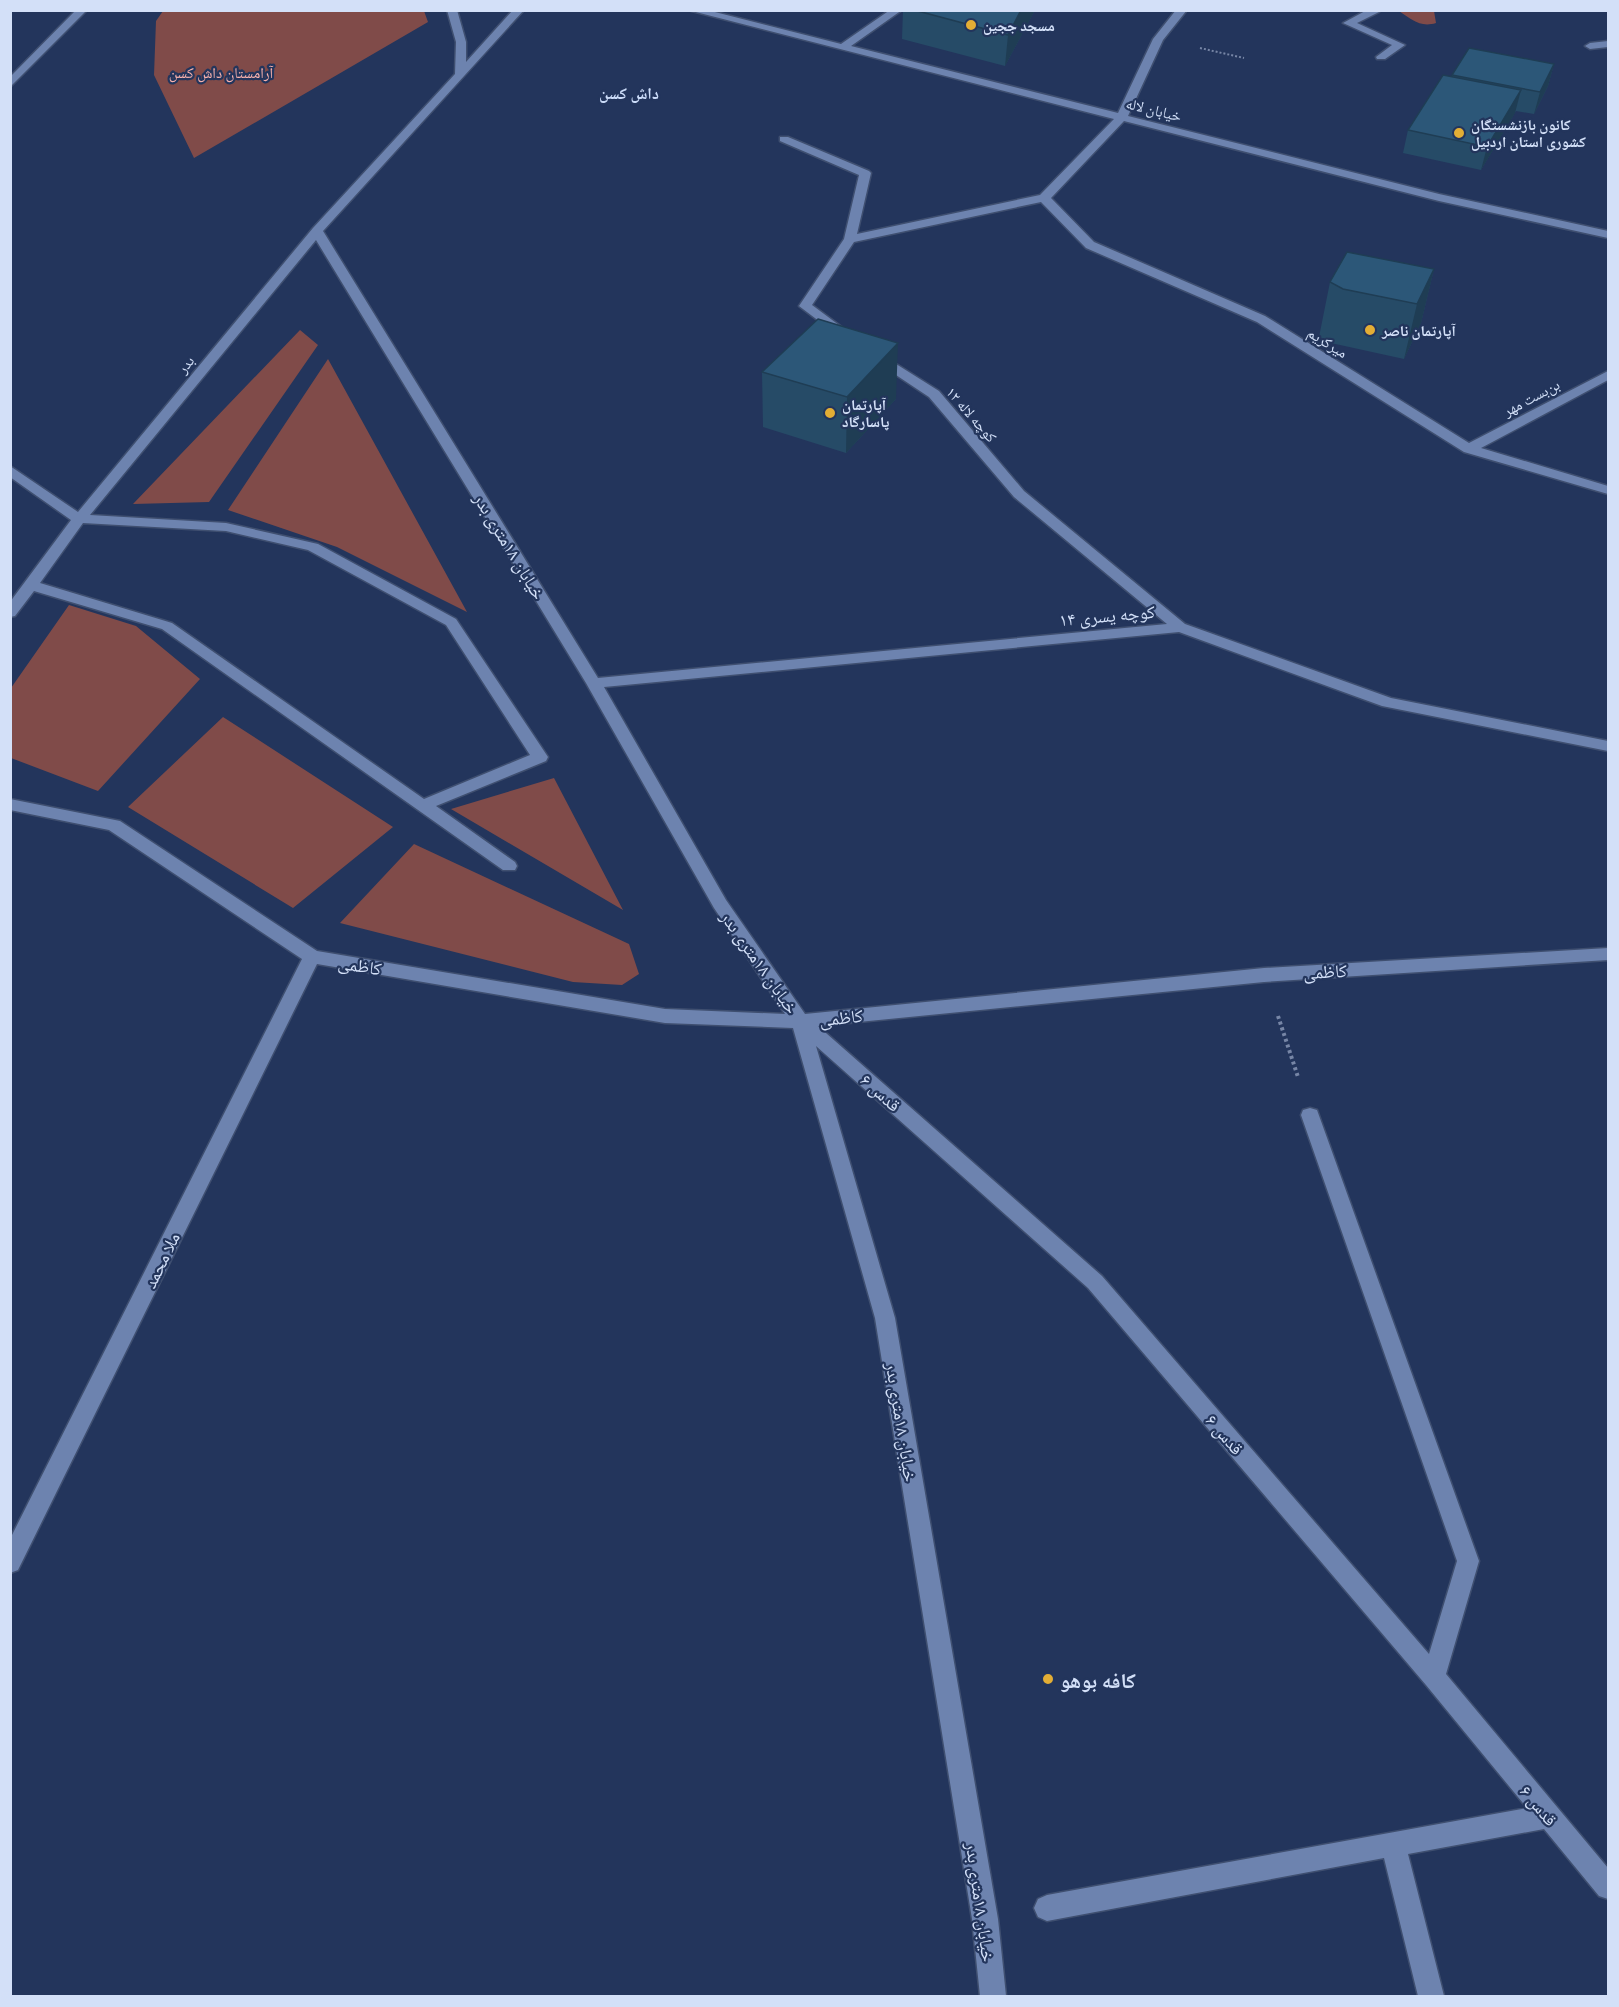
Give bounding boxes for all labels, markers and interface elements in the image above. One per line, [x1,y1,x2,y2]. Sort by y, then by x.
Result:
place label: مسجد ججین [983,16,1055,35]
marker: مسجد ججین [964,18,978,32]
park label: آرامستان داش کسن [169,63,274,83]
district label: داش کسن [599,83,659,103]
street label: خیابان لاله [1124,93,1184,127]
place label: کانون بازنشستگان کشوری استان اردبیل [1471,115,1586,151]
marker: کانون بازنشستگان کشوری استان اردبیل [1452,126,1466,140]
place label: آپارتمان ناصر [1381,321,1456,340]
street label: میرکریم [1304,323,1351,363]
marker: آپارتمان ناصر [1363,323,1377,337]
street label: بدر [172,352,198,378]
street label: بن‌بست مهر [1499,375,1563,422]
street label: کوچه لاله ۱۲ [942,383,1001,446]
place label: آپارتمان پاسارگاد [842,395,889,431]
marker: آپارتمان پاسارگاد [823,406,837,420]
street label: خیابان ۱۸متری بدر [468,488,550,604]
street label: کوچه یسری ۱۴ [1058,600,1156,631]
street label: خیابان ۱۸متری بدر [715,906,804,1018]
street label: کاظمی [337,951,384,980]
street label: کاظمی [1303,959,1348,984]
street label: کاظمی [818,1004,865,1031]
street label: قدس ۶ [856,1068,906,1116]
street label: ملا محمد [138,1228,184,1292]
street label: خیابان ۱۸متری بدر [881,1360,922,1483]
street label: قدس ۶ [1201,1409,1249,1459]
place label: کافه بوهو [1060,1667,1136,1693]
marker: کافه بوهو [1041,1672,1055,1686]
street label: قدس ۶ [1515,1780,1562,1831]
street label: خیابان ۱۸متری بدر [961,1840,1000,1963]

